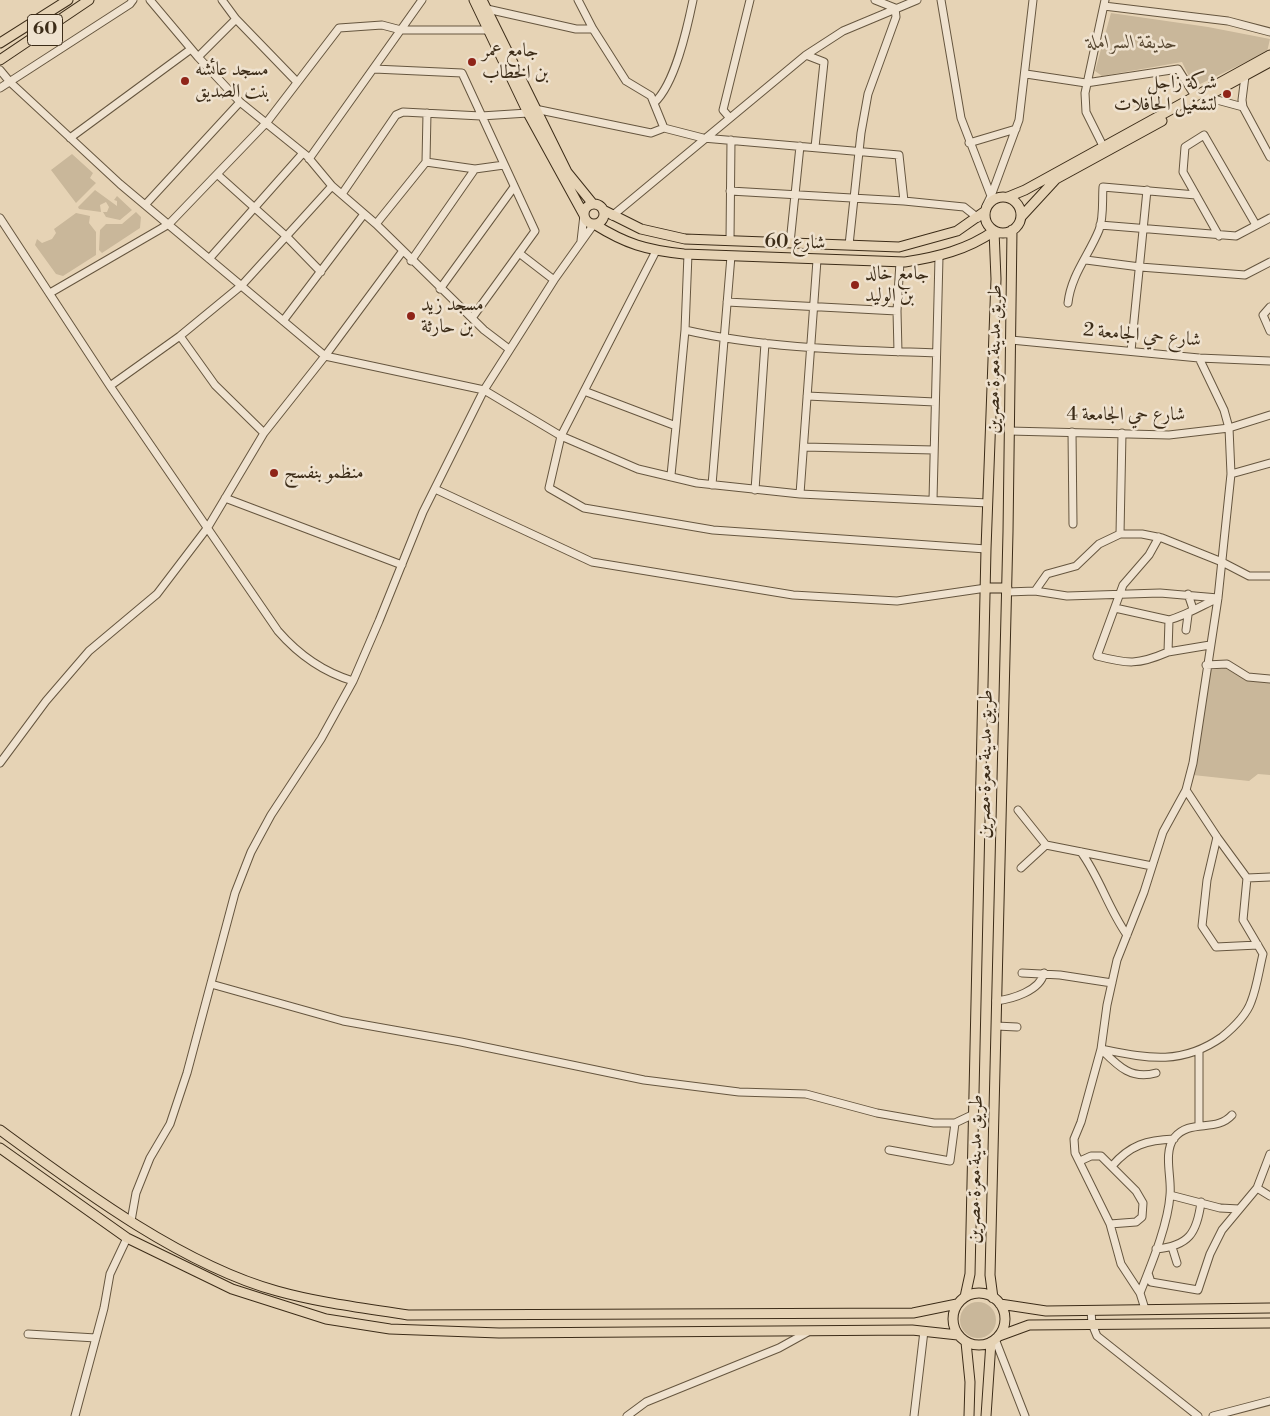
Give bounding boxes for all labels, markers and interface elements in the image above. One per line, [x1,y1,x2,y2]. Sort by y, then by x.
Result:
road number: 60 [28,14,62,46]
park label: حديقة السراملة [1087,32,1177,54]
place label: جامع عمر بن الخطاب [482,40,549,84]
marker: جامع عمر بن الخطاب [466,56,478,68]
place label: مسجد عائشه بنت الصديق [195,59,270,103]
place label: شركة زاجل لتشغيل الحافلات [1114,72,1217,116]
marker: مسجد عائشه بنت الصديق [179,75,191,87]
marker: شركة زاجل لتشغيل الحافلات [1221,88,1233,100]
street label: شارع 60 [764,231,826,255]
place label: جامع خالد بن الوليد [865,263,929,307]
marker: جامع خالد بن الوليد [849,279,861,291]
street label: طريق مدينة معرة مصرين [982,284,1008,434]
place label: مسجد زيد بن حارثة [421,294,484,338]
marker: مسجد زيد بن حارثة [405,310,417,322]
street label: شارع حي الجامعة 2 [1082,319,1202,353]
street label: شارع حي الجامعة 4 [1067,404,1185,426]
place label: منظمو بنفسج [284,462,364,484]
marker: منظمو بنفسج [268,467,280,479]
street label: طريق مدينة معرة مصرين [973,689,999,839]
street label: طريق مدينة معرة مصرين [963,1094,989,1244]

